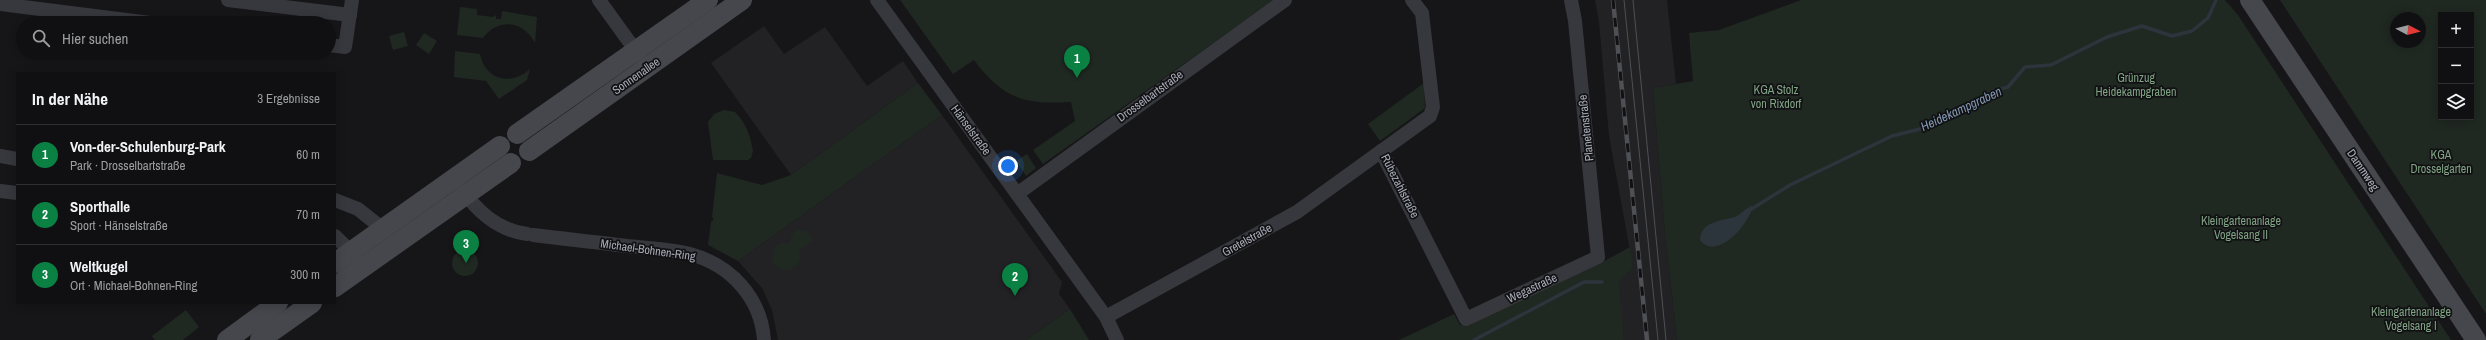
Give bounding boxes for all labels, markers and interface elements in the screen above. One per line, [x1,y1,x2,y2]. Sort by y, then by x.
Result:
north arrow [2390,12,2426,48]
map controls [2438,12,2474,120]
button: + [2438,12,2474,48]
search box [16,16,336,60]
icon: search [30,27,52,49]
text: Hier suchen [62,28,128,49]
pin: 1 [1064,45,1090,78]
button: − [2438,48,2474,84]
street label: Sonnenallee [609,54,663,98]
street label: Drosselbartstraße [1114,67,1186,125]
park label: Grünzug Heidekampgraben [2096,70,2176,100]
park label: KGA Stolz von Rixdorf [1751,82,1801,112]
water label: Heidekampgraben [1918,83,2004,135]
button: layers [2438,84,2474,120]
text: In der Nähe [32,87,108,110]
text: 3 Ergebnisse [257,90,320,107]
street label: Planetenstraße [1575,94,1597,162]
street label: Hänselstraße [947,102,995,158]
text: Von-der-Schulenburg-Park [70,136,226,157]
text: 1 [42,146,48,163]
text: 60 m [296,146,320,163]
street label: Dammweg [2343,146,2383,194]
park label: KGA Drosselgarten [2410,147,2472,177]
street label: Rübezahlstraße [1377,151,1423,221]
your location [998,156,1018,176]
text: Park · Drosselbartstraße [70,157,186,174]
text: Sporthalle [70,196,130,217]
text: 2 [42,206,48,223]
text: 70 m [296,206,320,223]
park label: Kleingartenanlage Vogelsang II [2201,213,2281,243]
text: Sport · Hänselstraße [70,217,168,234]
street label: Gretelstraße [1219,220,1275,260]
pin: 3 [453,230,479,263]
street label: Michael-Bohnen-Ring [599,235,697,265]
text: Weltkugel [70,256,128,277]
pin: 2 [1002,263,1028,296]
text: 3 [42,266,48,283]
text: 300 m [290,266,320,283]
street label: Wegastraße [1504,269,1560,307]
text: Ort · Michael-Bohnen-Ring [70,277,197,294]
park label: Kleingartenanlage Vogelsang I [2371,304,2451,334]

